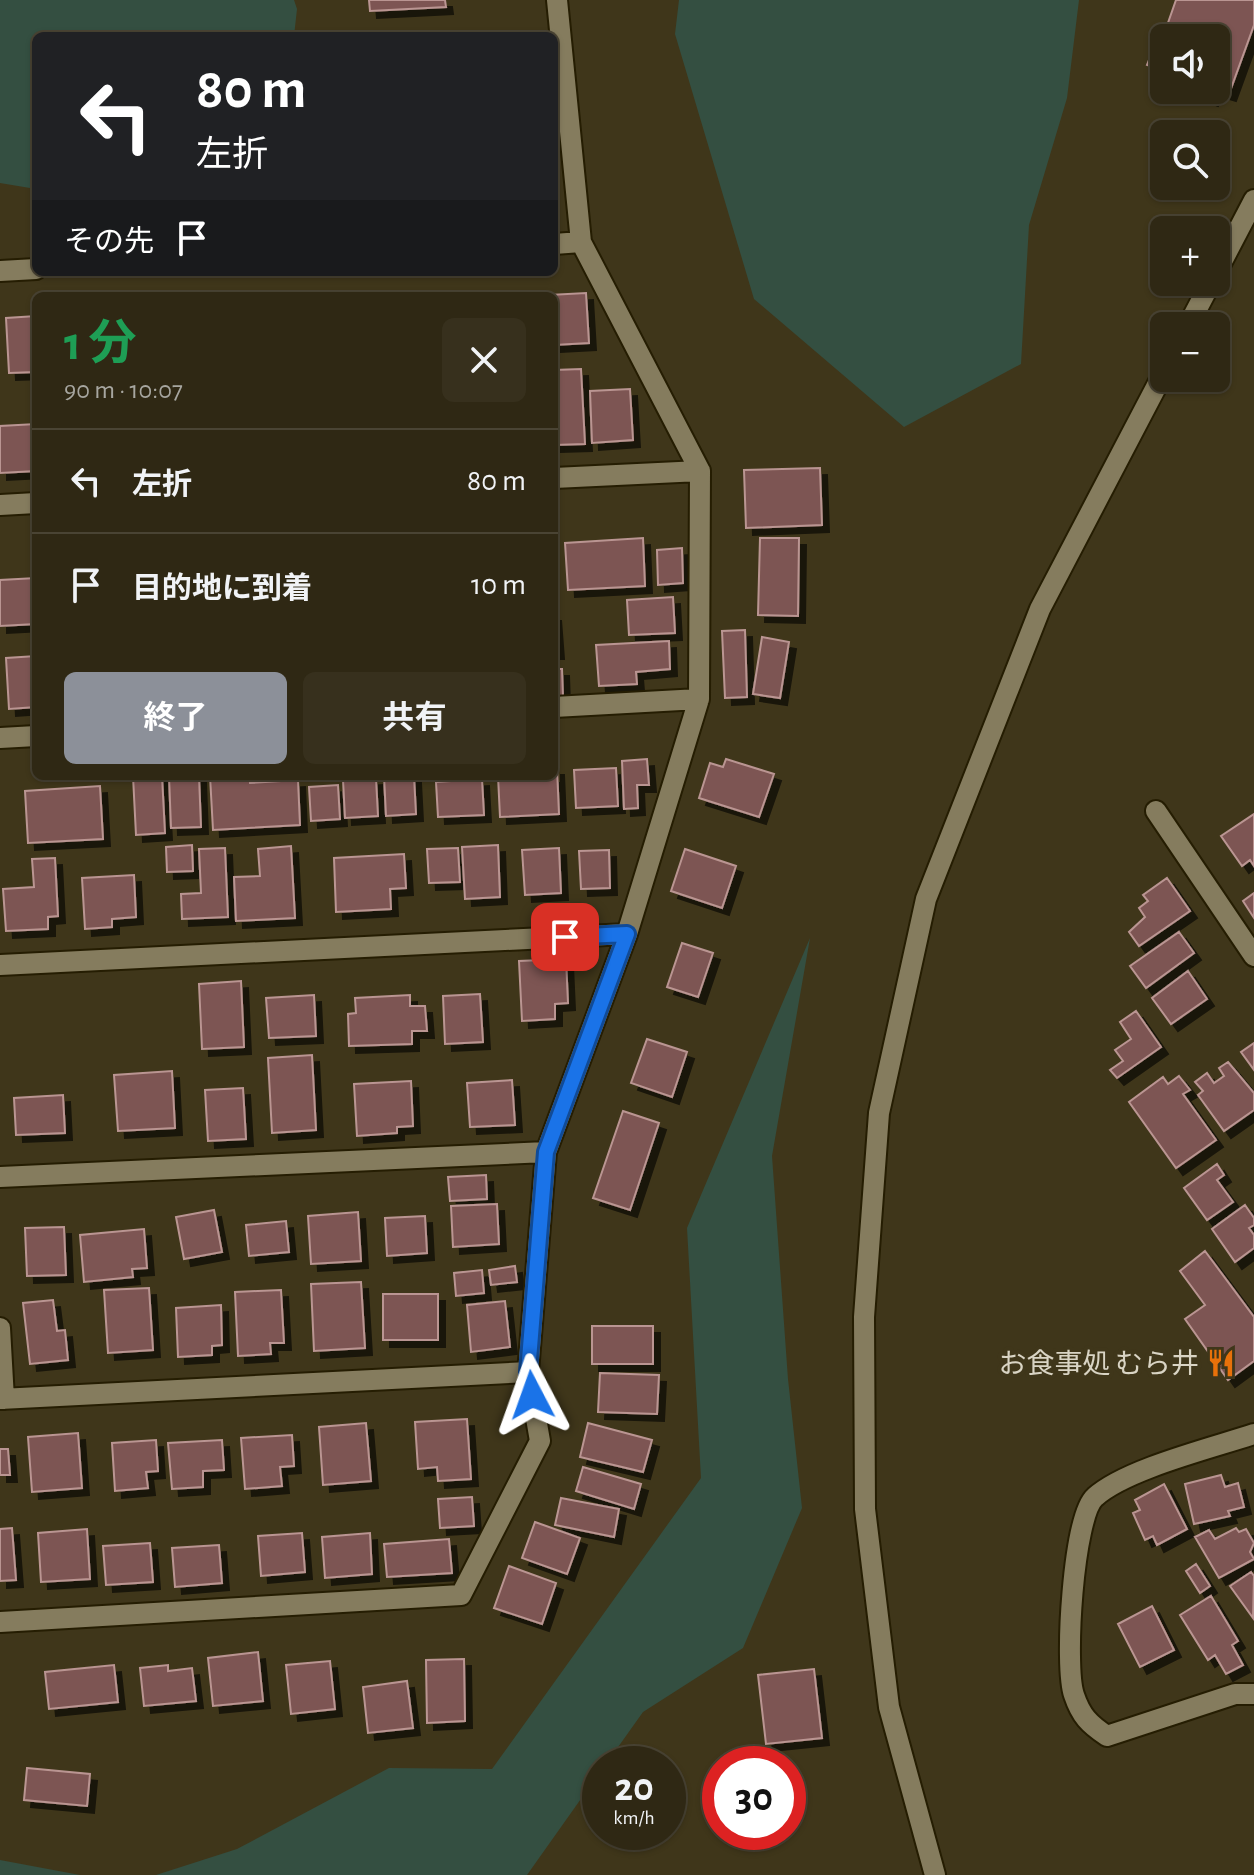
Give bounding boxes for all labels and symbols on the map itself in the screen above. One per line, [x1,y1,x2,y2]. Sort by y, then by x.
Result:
pin [531,903,599,971]
restaurant icon: お食事処 むら井 [1206,1348,1236,1378]
place label: お食事処 むら井 [998,1349,1199,1379]
position arrow [490,1353,574,1437]
speed limit sign: 30 [702,1746,806,1850]

